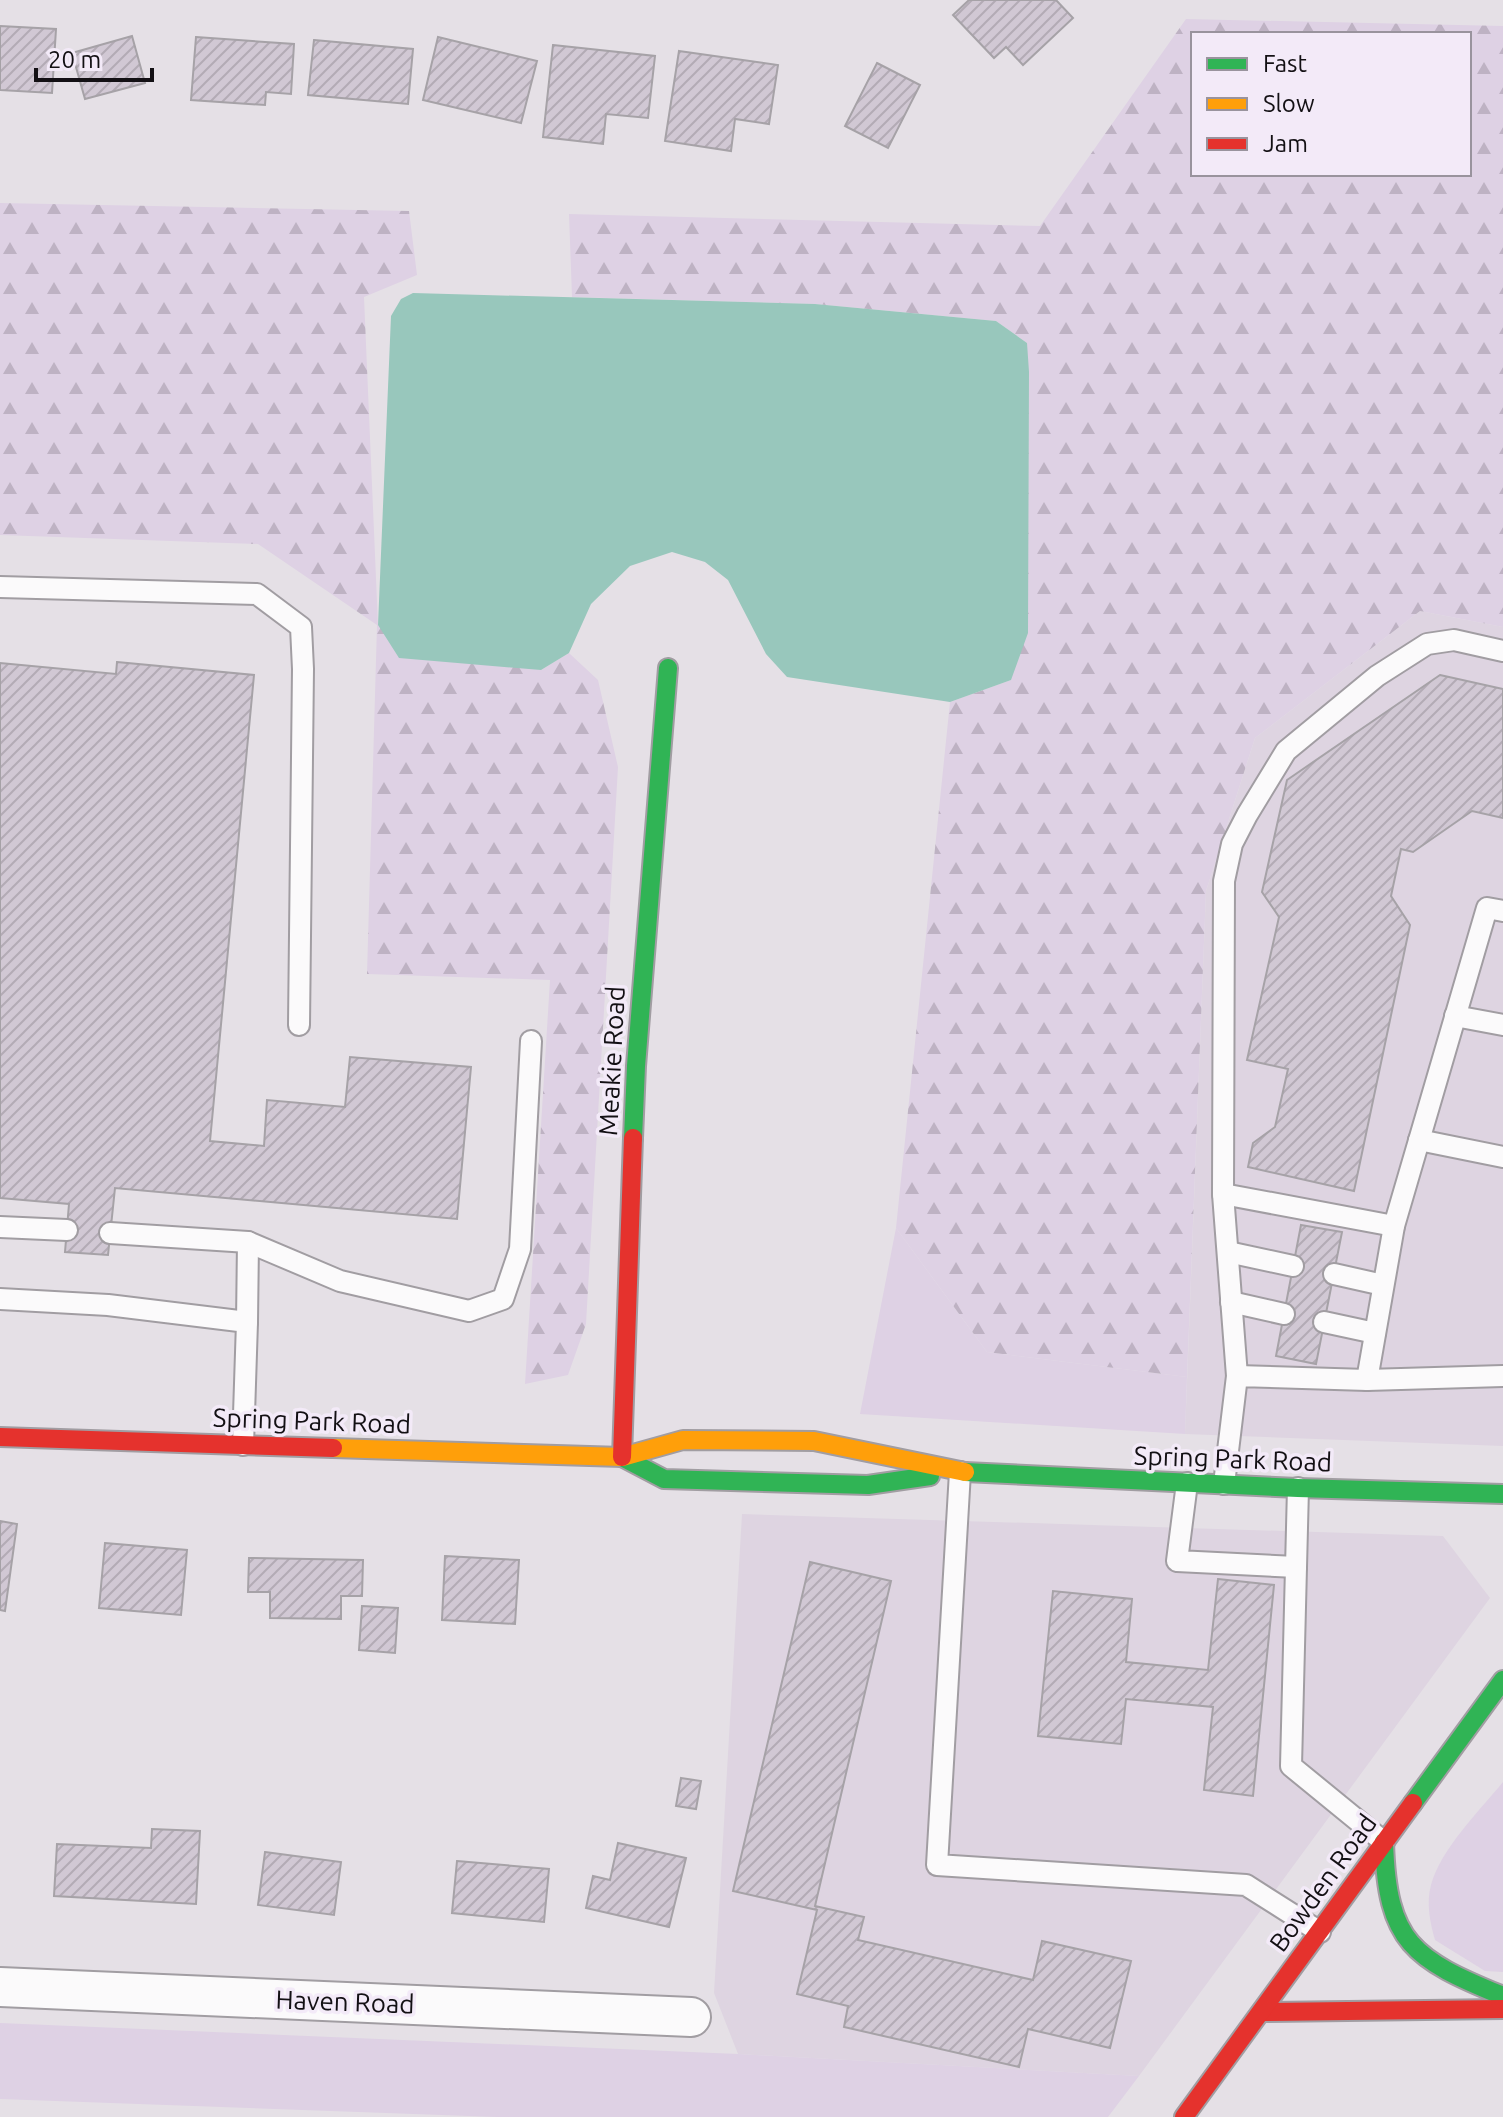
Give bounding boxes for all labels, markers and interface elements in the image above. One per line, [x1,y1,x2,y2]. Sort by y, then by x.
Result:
scale bar [36,32,152,82]
legend [1191,32,1471,176]
text: 20 m [48,46,101,73]
text: Fast [1263,50,1307,77]
text: Slow [1263,90,1315,117]
text: Jam [1263,130,1308,157]
street label: Meakie Road [593,985,630,1137]
street label: Spring Park Road [212,1403,412,1438]
street label: Spring Park Road [1133,1441,1333,1476]
street label: Bowden Road [1263,1809,1382,1957]
street label: Haven Road [275,1985,415,2018]

